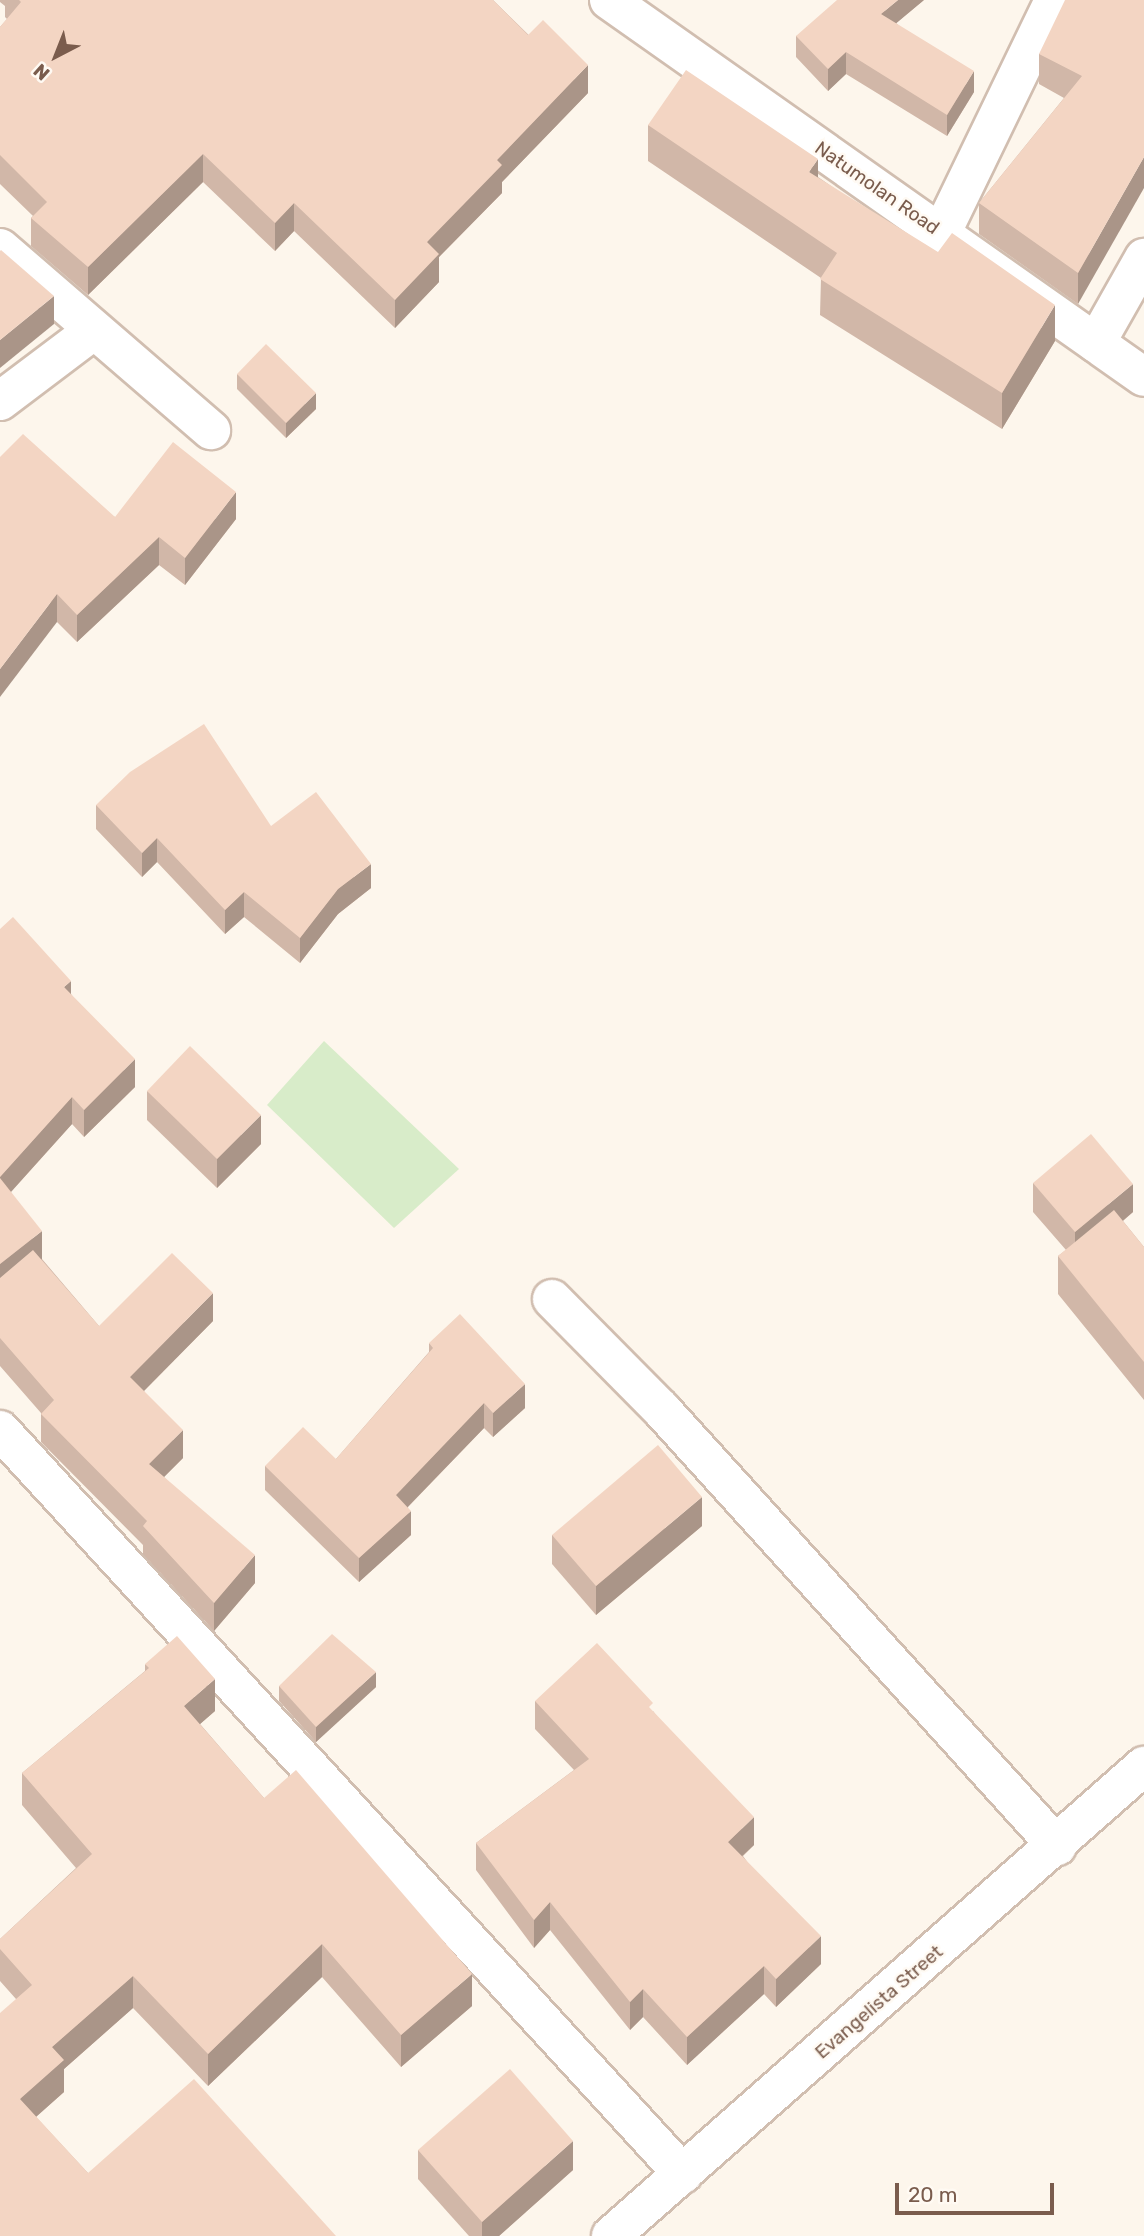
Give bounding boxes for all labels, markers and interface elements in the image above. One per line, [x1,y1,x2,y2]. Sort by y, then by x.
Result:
north arrow [21,21,91,91]
text: N [29,59,54,85]
street label: Natumolan Road [810,137,944,239]
street label: Evangelista Street [810,1940,948,2064]
scale bar [899,2170,1058,2214]
text: 20 m [908,2182,957,2207]

